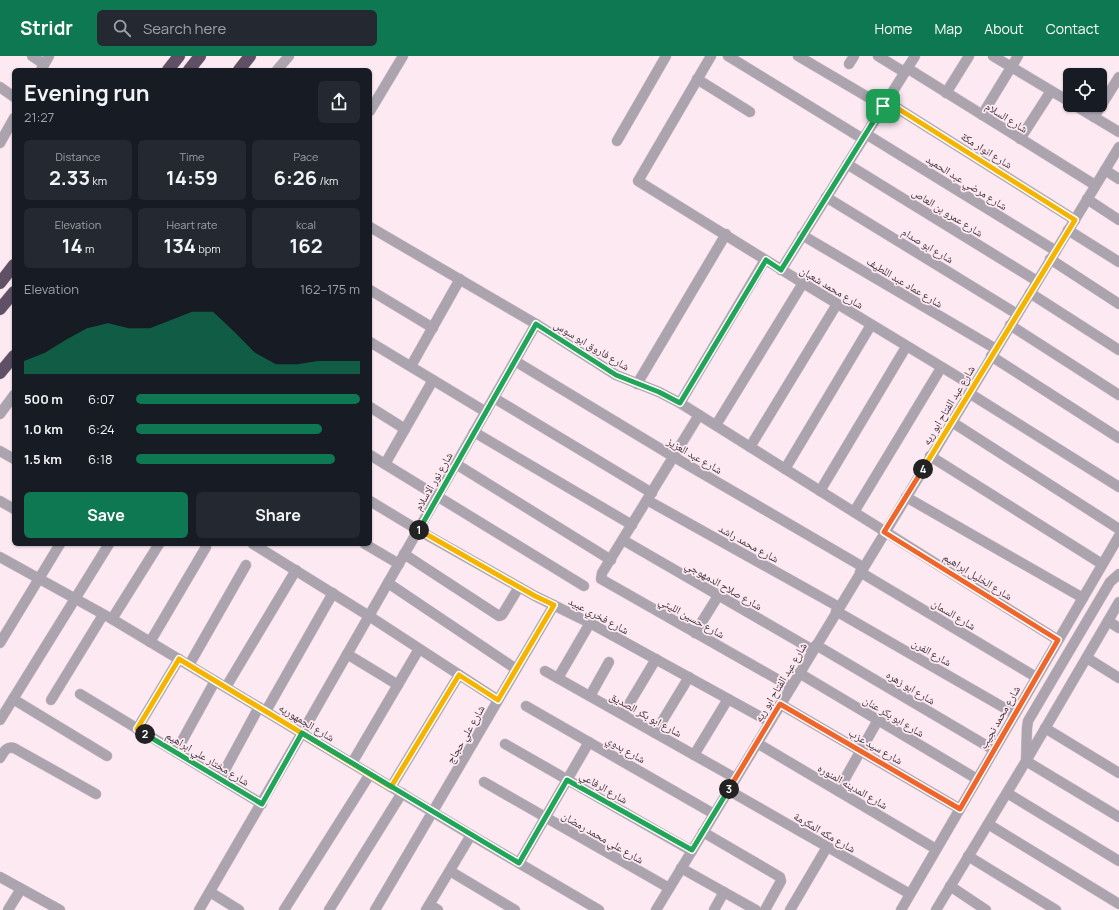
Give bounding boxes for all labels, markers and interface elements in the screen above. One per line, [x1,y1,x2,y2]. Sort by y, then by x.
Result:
search box [97,10,377,46]
text: Stridr [20,15,73,41]
icon: search [111,17,133,39]
text: Search here [143,18,226,39]
text: Home [875,19,912,38]
text: Map [934,19,962,38]
text: About [984,19,1024,38]
text: Contact [1046,19,1099,38]
map controls [1063,68,1107,112]
button: locate [1063,68,1107,112]
text: Evening run [24,78,149,108]
button: share [318,81,360,123]
pin [866,89,900,123]
icon: arrive [872,95,894,117]
street label: شارع السلام [983,98,1031,136]
text: 21:27 [24,108,54,126]
street label: شارع انوار مكة [958,128,1016,172]
text: Distance [55,149,101,164]
text: Time [180,149,204,164]
text: Pace [294,149,318,164]
street label: شارع مرضي عبد الحميد [923,151,1010,215]
text: 2.33 [49,164,90,191]
text: 14:59 [166,164,218,191]
text: 6:26 [274,164,317,191]
text: km [90,173,107,188]
text: /km [317,173,338,188]
street label: شارع عمرو بن العاص [910,184,986,240]
text: Elevation [55,217,101,232]
text: Heart rate [166,217,218,232]
text: kcal [296,217,316,232]
street label: شارع ابو صدام [899,224,957,266]
text: 14 [62,232,83,259]
text: 134 [163,232,196,259]
text: 162 [289,232,323,259]
text: m [83,241,94,256]
text: bpm [196,241,221,256]
street label: شارع عماد عبد اللطيف [864,253,946,311]
street label: شارع محمد شعبان [797,262,867,312]
text: Elevation [24,280,79,298]
text: 162–175 m [300,280,360,298]
street label: شارع فاروق ابو سوس [551,316,633,374]
street label: شارع عبد الفتاح ابو ريه [918,362,978,448]
text: 500 m [24,390,63,408]
text: 6:07 [88,390,114,408]
text: 1.0 km [24,420,63,438]
text: 6:24 [88,420,115,438]
street label: شارع عبد العزيز [664,433,725,477]
street label: شارع نور الاسلام [410,449,456,513]
text: 1.5 km [24,450,62,468]
text: 6:18 [88,450,113,468]
pin: 4 [913,459,933,479]
text: 4 [920,461,926,476]
button: Save [24,492,188,538]
button: Share [196,492,360,538]
pin: 1 [409,520,429,540]
street label: شارع محمد راشد [716,520,782,566]
text: 1 [417,522,421,537]
street label: شارع الخليل ابراهيم [940,549,1015,604]
street label: شارع صلاح الدمهوجي [682,557,765,615]
street label: شارع فخري عبيد [565,593,632,639]
street label: شارع حسين الليثي [656,593,728,643]
street label: شارع السمان [929,595,979,633]
street label: شارع الفرن [910,635,954,669]
street label: شارع عبد الفتاح ابو ريه [750,639,810,725]
street label: شارع ابو زهره [884,666,938,708]
street label: شارع محمد نجيب [975,683,1023,751]
street label: شارع ابو بكر الصديق [607,688,685,740]
street label: شارع ابو بكر عنان [861,692,927,740]
street label: شارع الجمهوريه [276,700,338,744]
street label: شارع علي حجاج [442,702,489,767]
pin: 2 [135,724,155,744]
street label: شارع سيد عزب [846,724,906,768]
text: 2 [142,726,148,741]
street label: شارع مختار علي ابراهيم [163,727,252,790]
street label: شارع بدوي [603,732,648,768]
street label: شارع المدينه المنوره [815,760,891,812]
street label: شارع الرفاعي [576,767,631,808]
pin: 3 [719,779,739,799]
text: 3 [726,781,732,796]
street label: شارع علي محمد رمضان [558,807,647,868]
street label: شارع مكه المكرمة [791,808,859,856]

